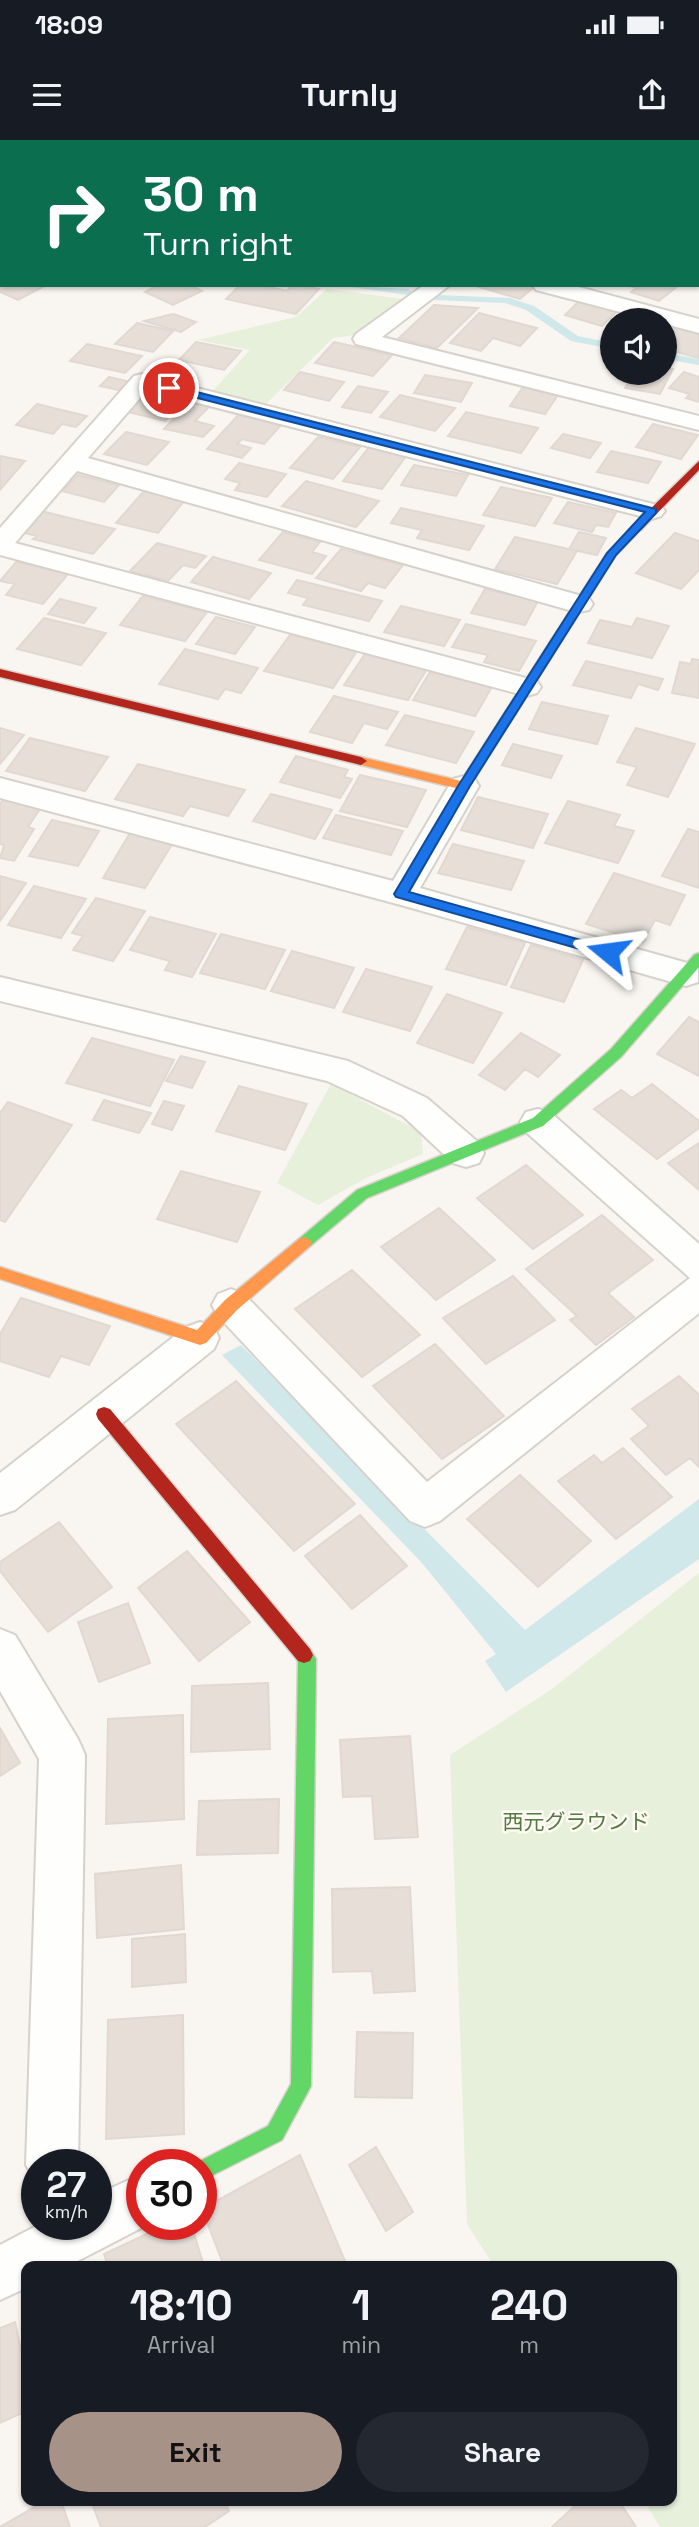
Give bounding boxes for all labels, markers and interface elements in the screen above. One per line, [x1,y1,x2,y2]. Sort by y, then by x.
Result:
text: 18:09 [35,8,103,42]
text: Turnly [301,75,398,115]
icon: menu [28,76,66,114]
icon: share [633,76,671,114]
text: 30 m [143,163,259,225]
icon: right [28,168,119,259]
text: Turn right [143,224,293,264]
map controls [600,308,677,385]
button: sound [600,308,677,385]
pin [139,358,199,418]
icon: arrive [150,369,188,407]
position arrow [571,915,645,989]
park label: 西元グラウンド [503,1808,650,1835]
speed limit sign: 30 [126,2149,217,2240]
text: 27 [47,2163,86,2207]
text: km/h [45,2200,88,2223]
text: 18:10 [130,2279,233,2332]
text: 1 [352,2279,371,2332]
text: 240 [490,2279,568,2332]
text: Arrival [147,2330,215,2360]
text: min [342,2330,381,2360]
text: m [519,2330,539,2360]
button: Exit [49,2412,342,2492]
button: Share [356,2412,649,2492]

